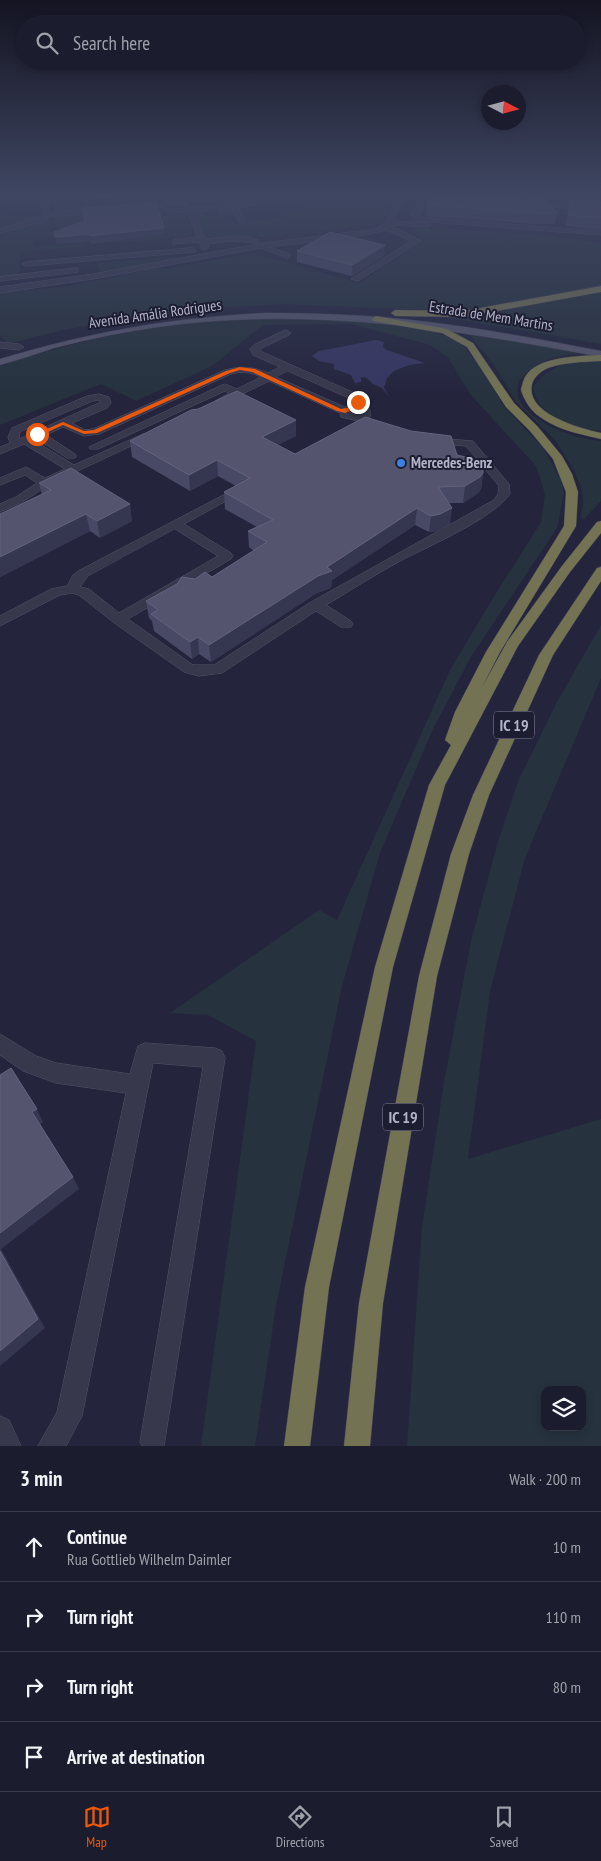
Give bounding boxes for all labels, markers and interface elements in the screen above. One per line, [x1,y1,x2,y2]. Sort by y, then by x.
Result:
search box [15,15,586,70]
icon: search [33,29,61,57]
text: Search here [73,31,150,55]
north arrow [481,85,526,130]
street label: Avenida Amália Rodrigues [87,295,222,332]
street label: Estrada de Mem Martins [428,296,554,335]
route end [347,391,370,414]
route start [26,423,49,446]
place label: Mercedes-Benz [411,453,493,472]
marker: Mercedes-Benz [395,457,407,469]
road number: IC 19 [494,712,534,738]
road number: IC 19 [383,1104,423,1130]
map controls [541,1386,586,1431]
button: layers [541,1386,586,1431]
text: 3 min [20,1465,62,1492]
text: Walk · 200 m [509,1469,581,1489]
text: Continue [67,1525,127,1549]
icon: ahead [20,1533,48,1561]
text: 10 m [553,1537,581,1557]
text: Rua Gottlieb Wilhelm Daimler [67,1549,231,1569]
icon: right [20,1603,48,1631]
text: Turn right [67,1605,133,1629]
text: 110 m [546,1607,581,1627]
icon: right [20,1673,48,1701]
text: Turn right [67,1675,133,1699]
text: 80 m [553,1677,581,1697]
icon: arrive [20,1743,48,1771]
text: Arrive at destination [67,1745,205,1769]
tab: Map [83,1803,111,1851]
tab: Directions [276,1803,324,1851]
tab: Saved [490,1803,518,1851]

